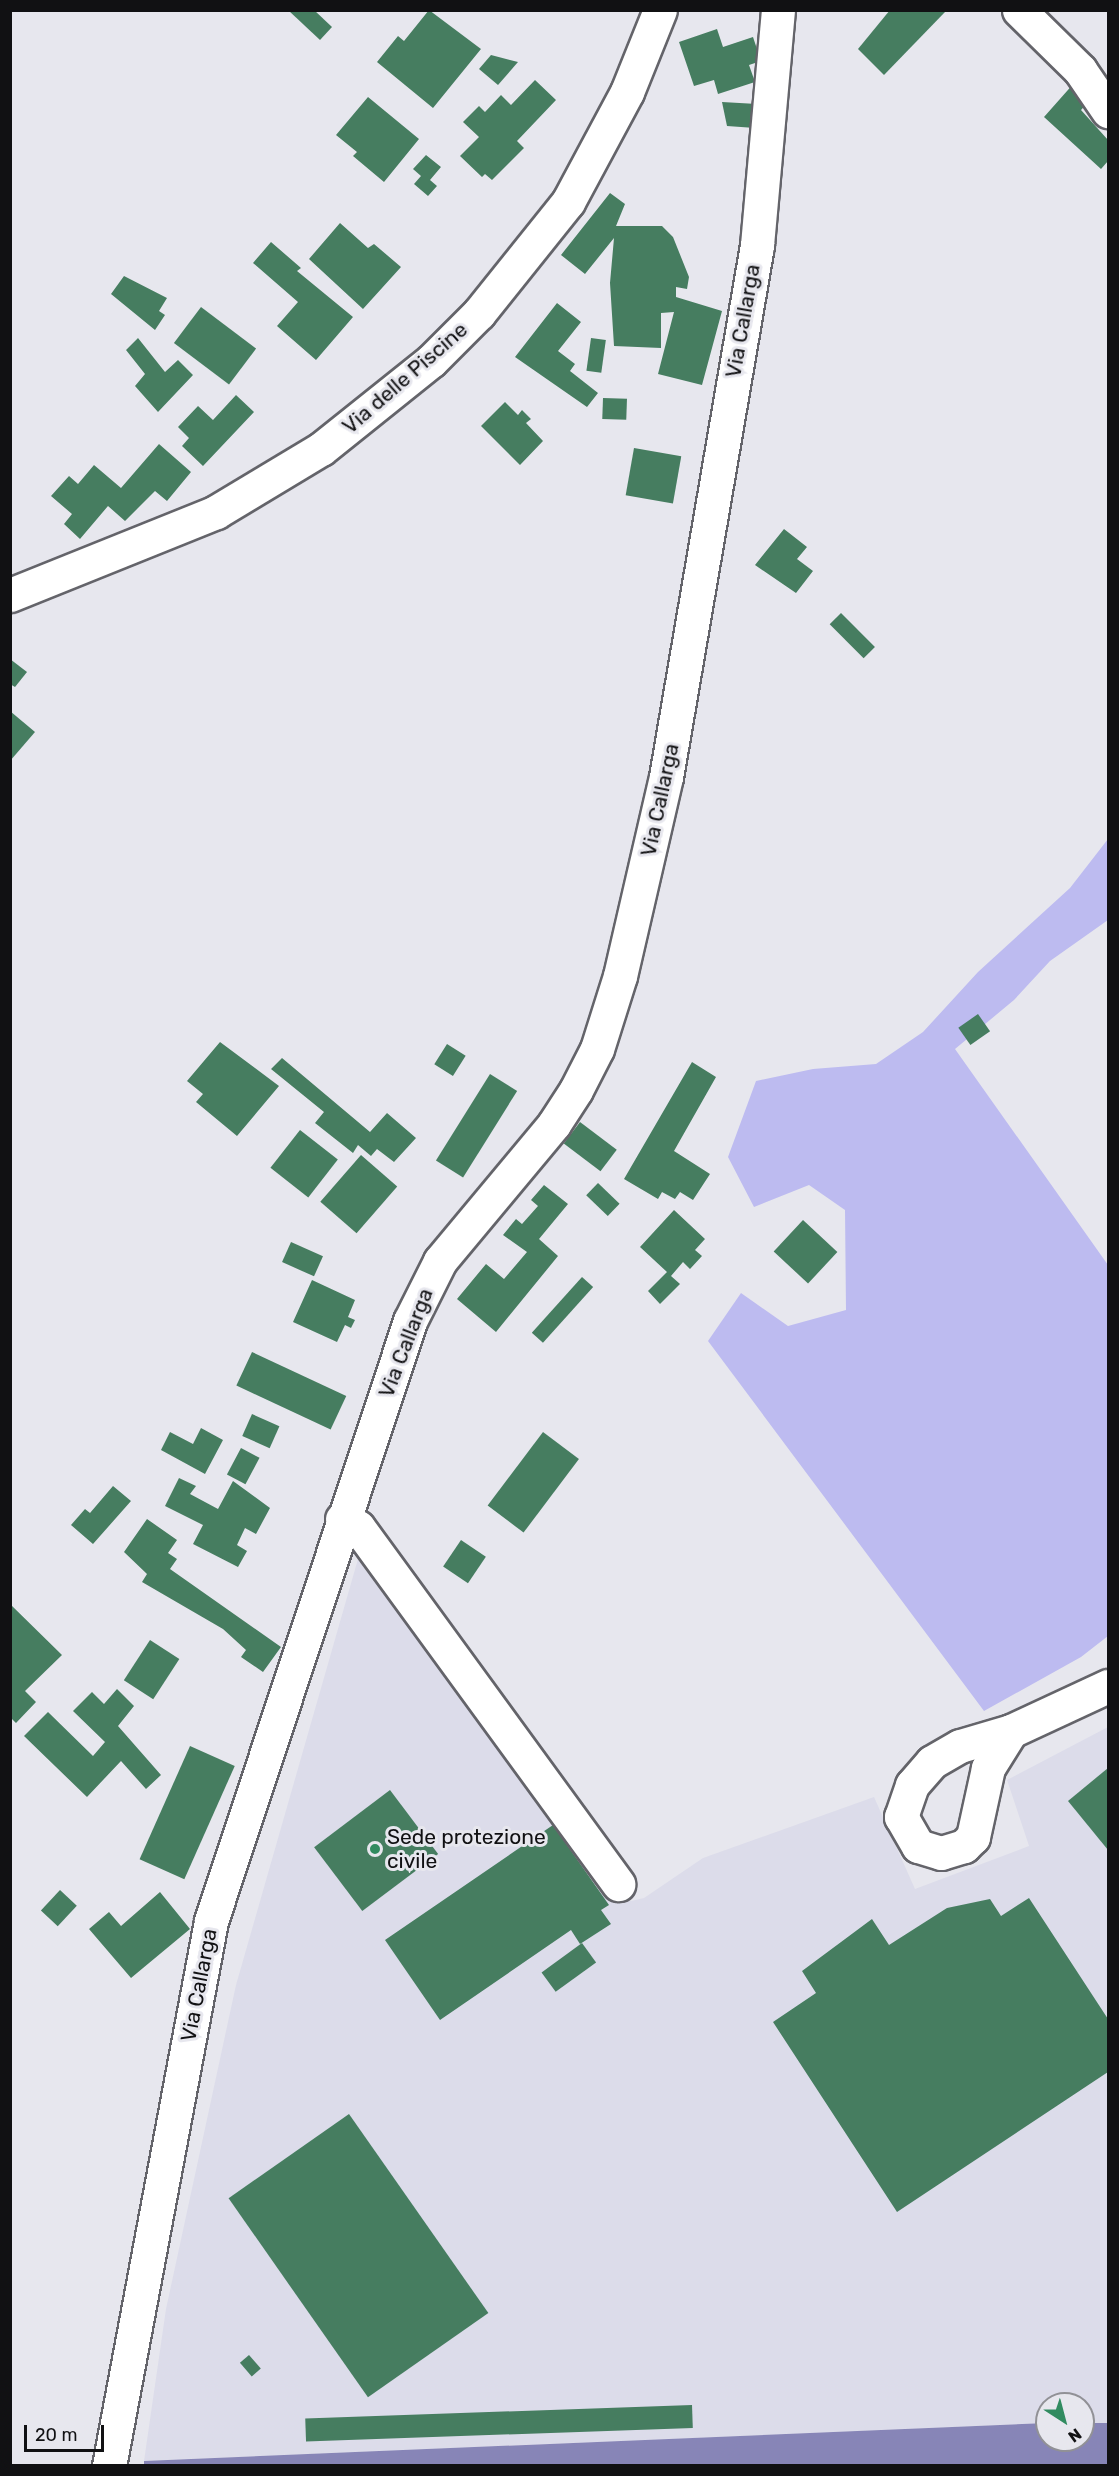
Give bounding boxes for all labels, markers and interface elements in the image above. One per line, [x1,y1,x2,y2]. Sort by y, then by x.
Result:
street label: Via Callarga [721,262,765,380]
street label: Via delle Piscine [337,317,473,439]
street label: Via Callarga [636,741,684,859]
street label: Via Callarga [374,1285,438,1401]
place label: Sede protezione civile [387,1824,546,1874]
marker: Sede protezione civile [368,1842,382,1856]
street label: Via Callarga [176,1926,222,2044]
north arrow [1035,2392,1095,2452]
scale bar [27,2413,106,2451]
text: 20 m [35,2424,77,2446]
text: N [1064,2424,1085,2446]

